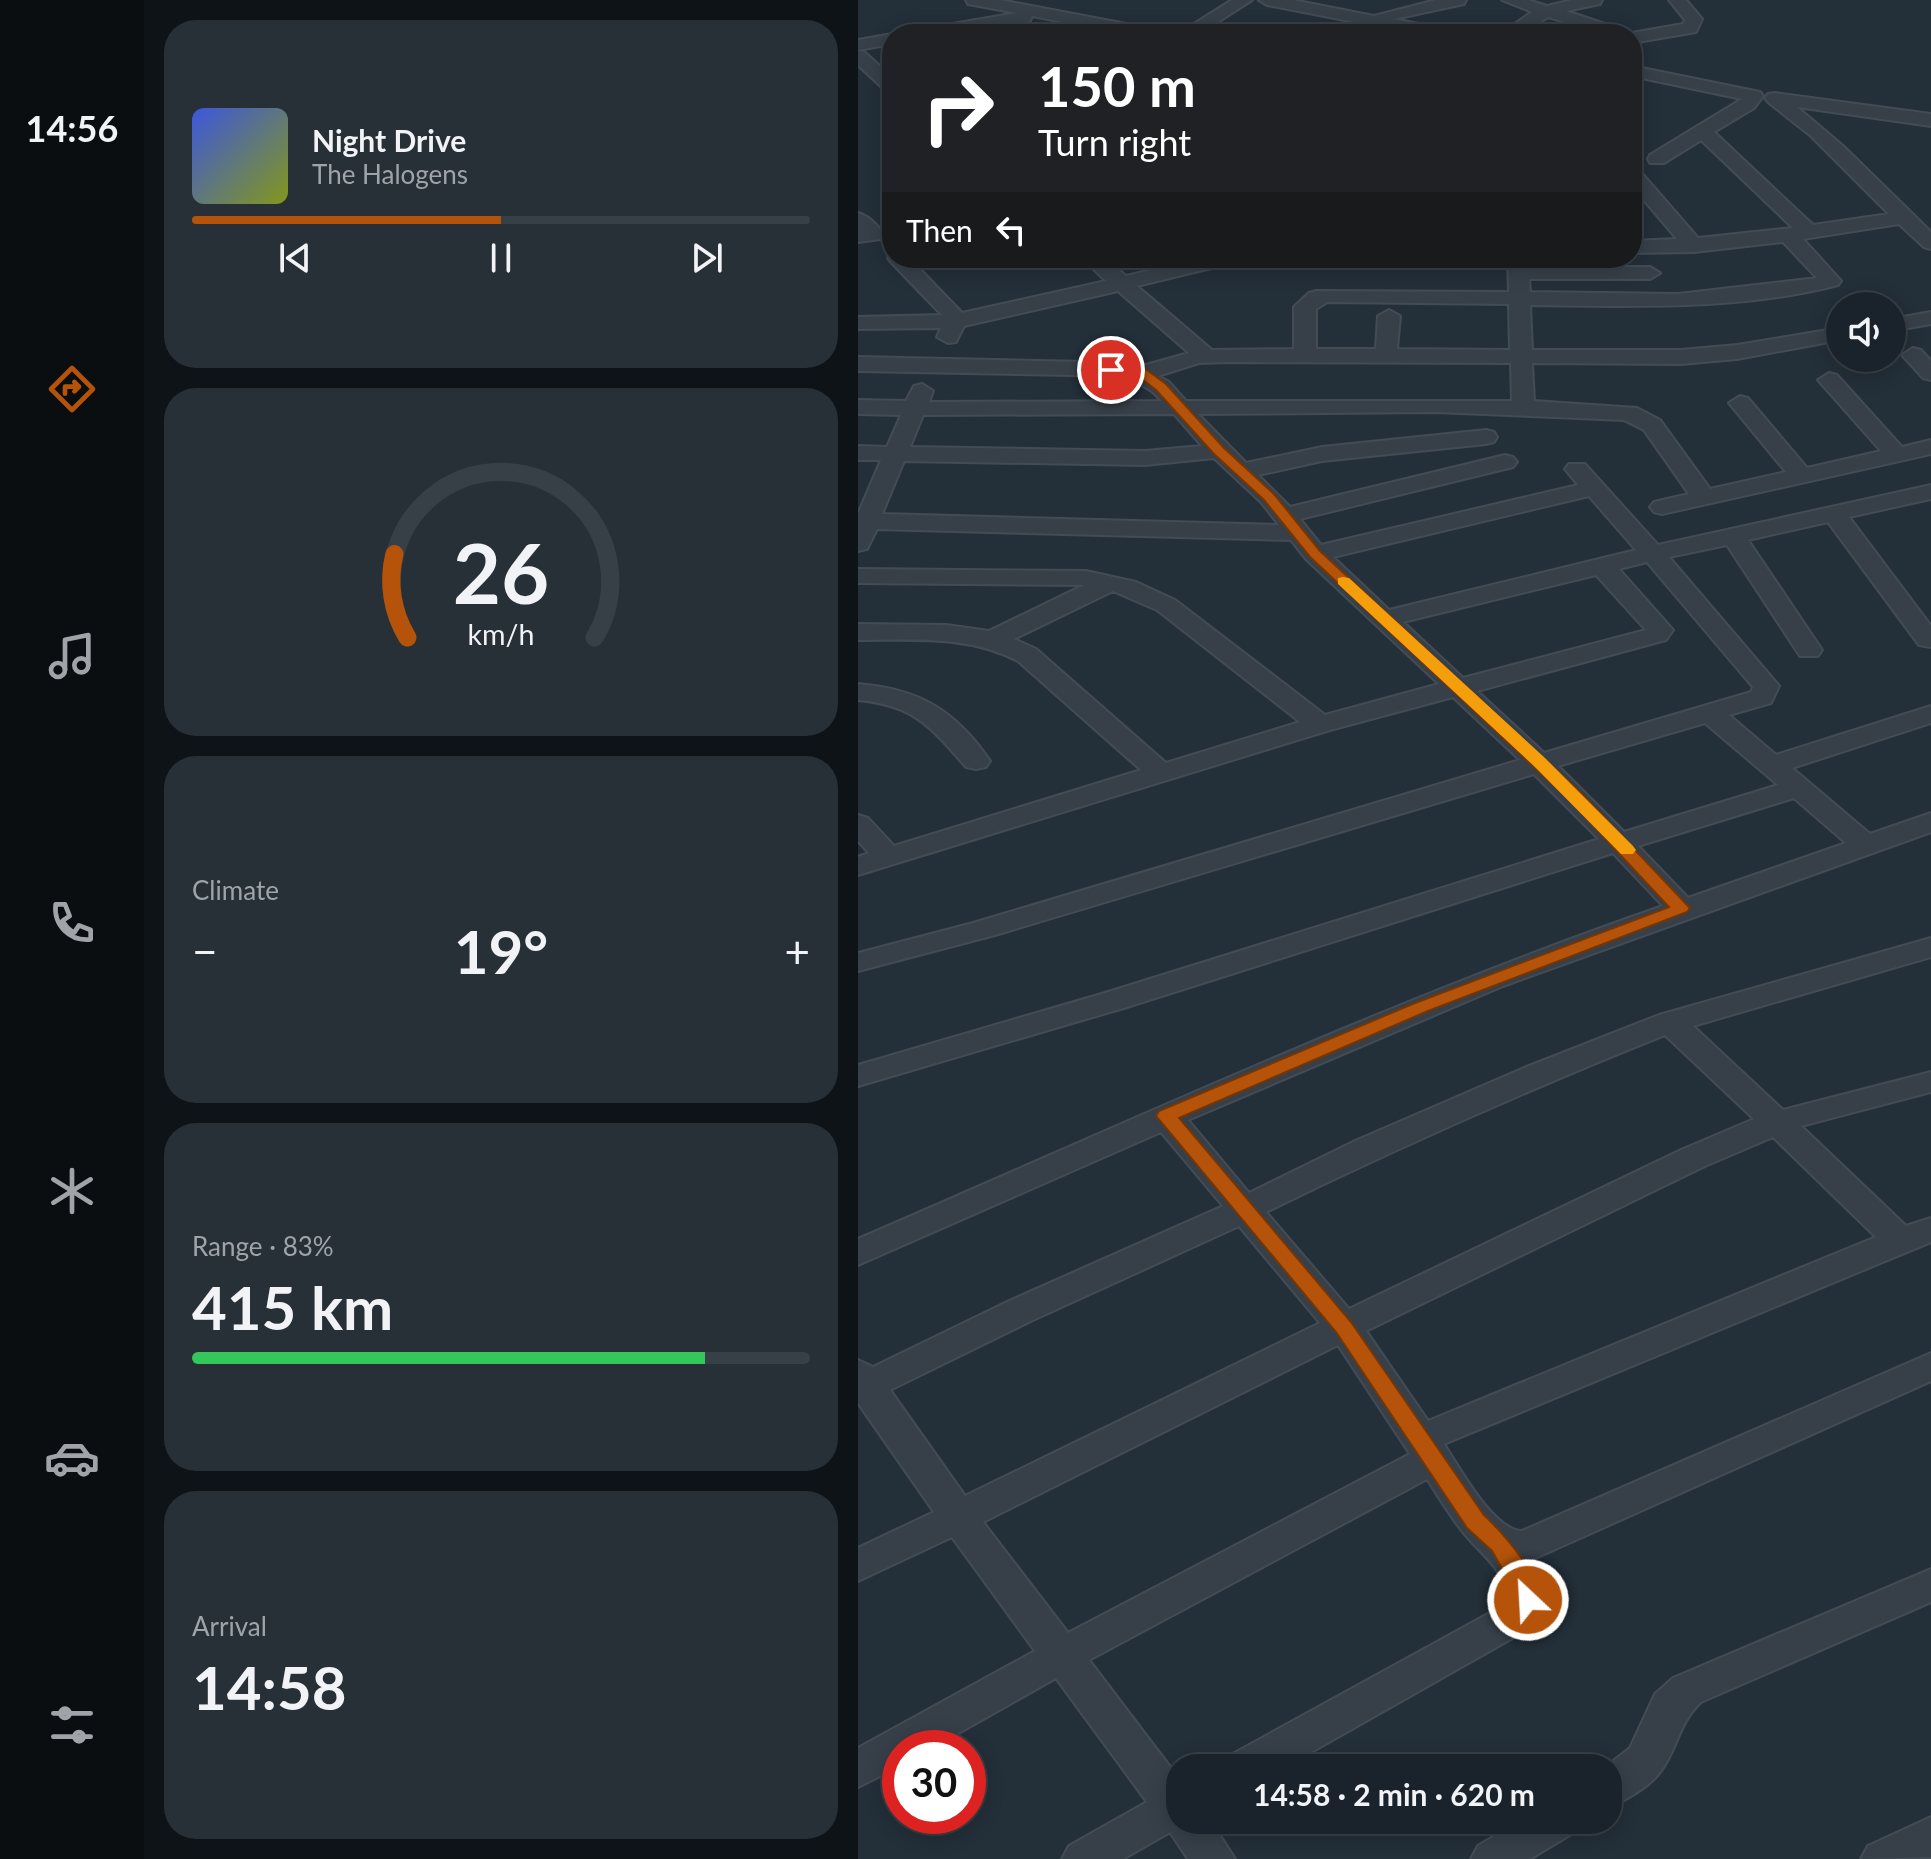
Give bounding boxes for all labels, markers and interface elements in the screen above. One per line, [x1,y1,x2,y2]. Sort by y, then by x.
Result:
text: 150 m [1038,52,1196,119]
icon: right [906,56,1010,160]
text: 14:56 [26,106,118,150]
text: Turn right [1038,120,1191,164]
text: Night Drive [312,122,466,158]
text: The Halogens [312,158,468,190]
icon: left [989,208,1033,252]
text: Then [906,212,973,248]
icon: previous [273,236,317,280]
icon: pause [479,236,523,280]
icon: next [685,236,729,280]
map controls [1826,292,1906,372]
button: sound [1826,292,1906,372]
pin [1077,336,1145,404]
icon: arrive [1089,348,1133,392]
icon: directions [44,361,100,417]
text: 26 [453,521,549,621]
text: km/h [468,617,534,651]
icon: music [44,628,100,684]
text: Climate [192,874,279,906]
icon: phone [44,895,100,951]
text: 19° [454,915,548,987]
text: − [192,925,218,977]
text: + [784,925,810,977]
icon: climate [44,1163,100,1219]
text: Range · 83% [192,1230,334,1262]
text: 415 km [192,1271,393,1343]
icon: car [44,1430,100,1486]
position arrow [1486,1558,1570,1642]
text: Arrival [192,1610,267,1642]
text: 14:58 [192,1651,347,1723]
icon: filters [44,1697,100,1753]
speed limit sign: 30 [882,1730,986,1834]
text: 14:58 · 2 min · 620 m [1253,1776,1535,1812]

